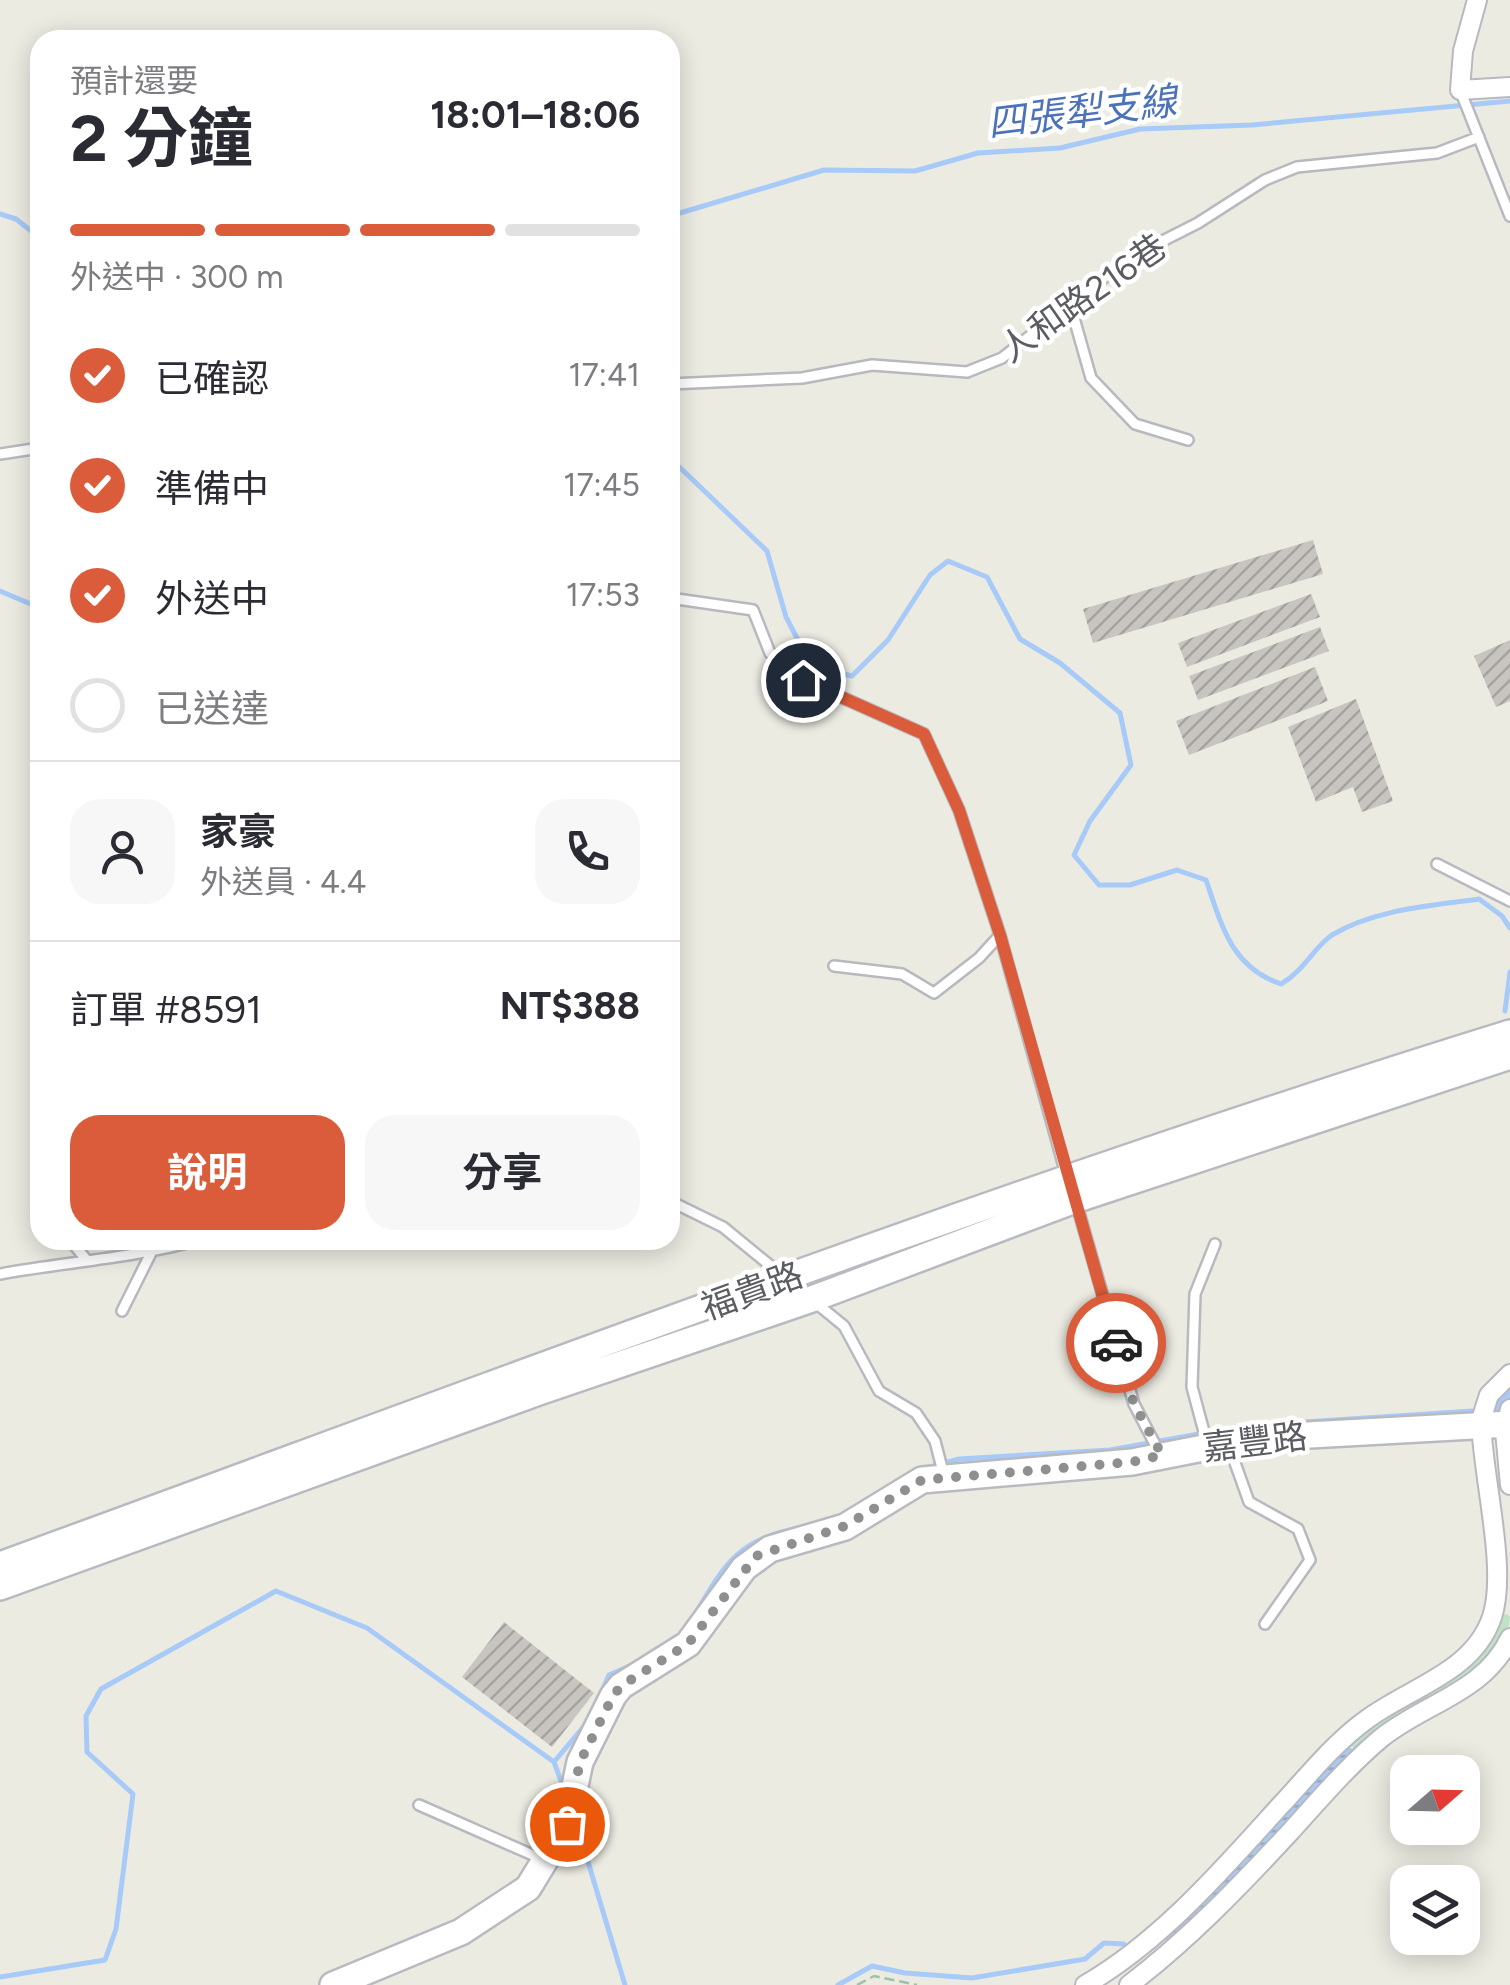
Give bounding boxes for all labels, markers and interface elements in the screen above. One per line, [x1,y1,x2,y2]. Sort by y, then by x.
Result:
text: 預計還要 [70,62,198,100]
water label: 四張犁支線 [985,77,1183,146]
text: 18:01–18:06 [430,92,640,138]
text: 2 分鐘 [70,99,253,177]
street label: 人和路216巷 [992,225,1174,371]
text: 外送中 · 300 m [70,258,284,296]
icon: check [70,348,125,403]
text: 已確認 [155,356,269,402]
text: 17:41 [568,356,640,394]
icon: check [70,458,125,513]
text: 準備中 [155,466,269,512]
text: 17:45 [563,466,640,504]
icon: check [70,568,125,623]
text: 外送中 [155,576,269,622]
text: 17:53 [566,576,640,614]
pin [761,638,846,723]
icon: home [776,653,831,708]
text: 已送達 [155,686,269,732]
button: person [70,799,175,904]
button: phone [535,799,640,904]
text: 家豪 [200,809,276,855]
text: 外送員 · 4.4 [200,863,366,901]
text: NT$388 [500,983,640,1029]
text: 訂單 #8591 [70,987,262,1033]
button: 說明 [70,1115,345,1230]
button: 分享 [365,1115,640,1230]
street label: 福貴路 [695,1253,809,1329]
courier [1066,1293,1166,1393]
icon: car [1089,1316,1144,1371]
street label: 嘉豐路 [1200,1415,1310,1469]
north arrow [1390,1755,1480,1845]
map controls [1390,1755,1480,1955]
pin [525,1782,610,1867]
icon: bag [540,1797,595,1852]
button: layers [1390,1865,1480,1955]

